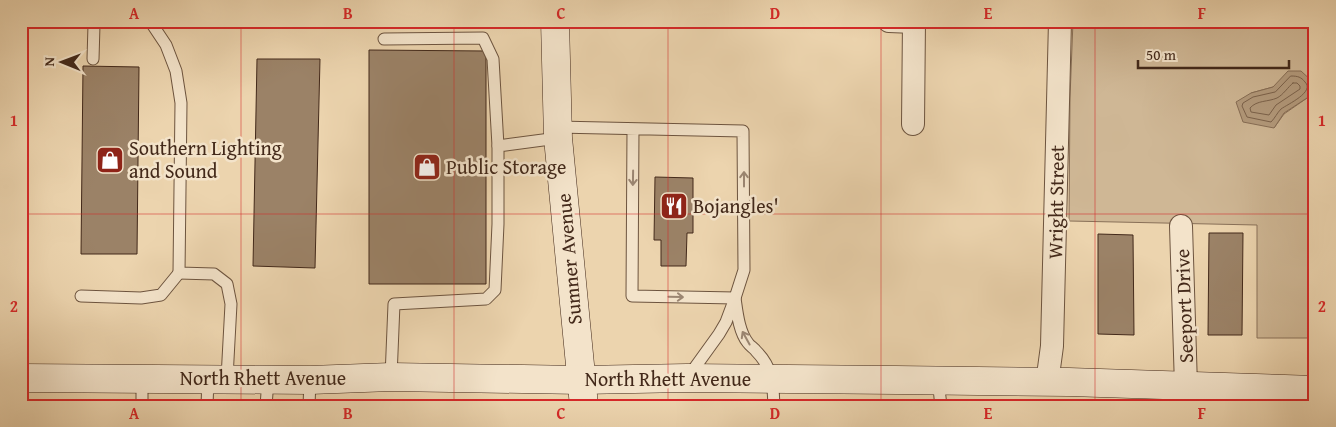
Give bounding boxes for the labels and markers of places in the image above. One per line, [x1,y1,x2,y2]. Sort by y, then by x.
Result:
place label: Southern Lighting and Sound [129,133,282,185]
shop icon: Southern Lighting and Sound [95,145,125,175]
shop icon: Public Storage [412,152,442,182]
place label: Public Storage [446,152,566,181]
restaurant icon: Bojangles' [659,191,689,221]
place label: Bojangles' [693,191,779,220]

